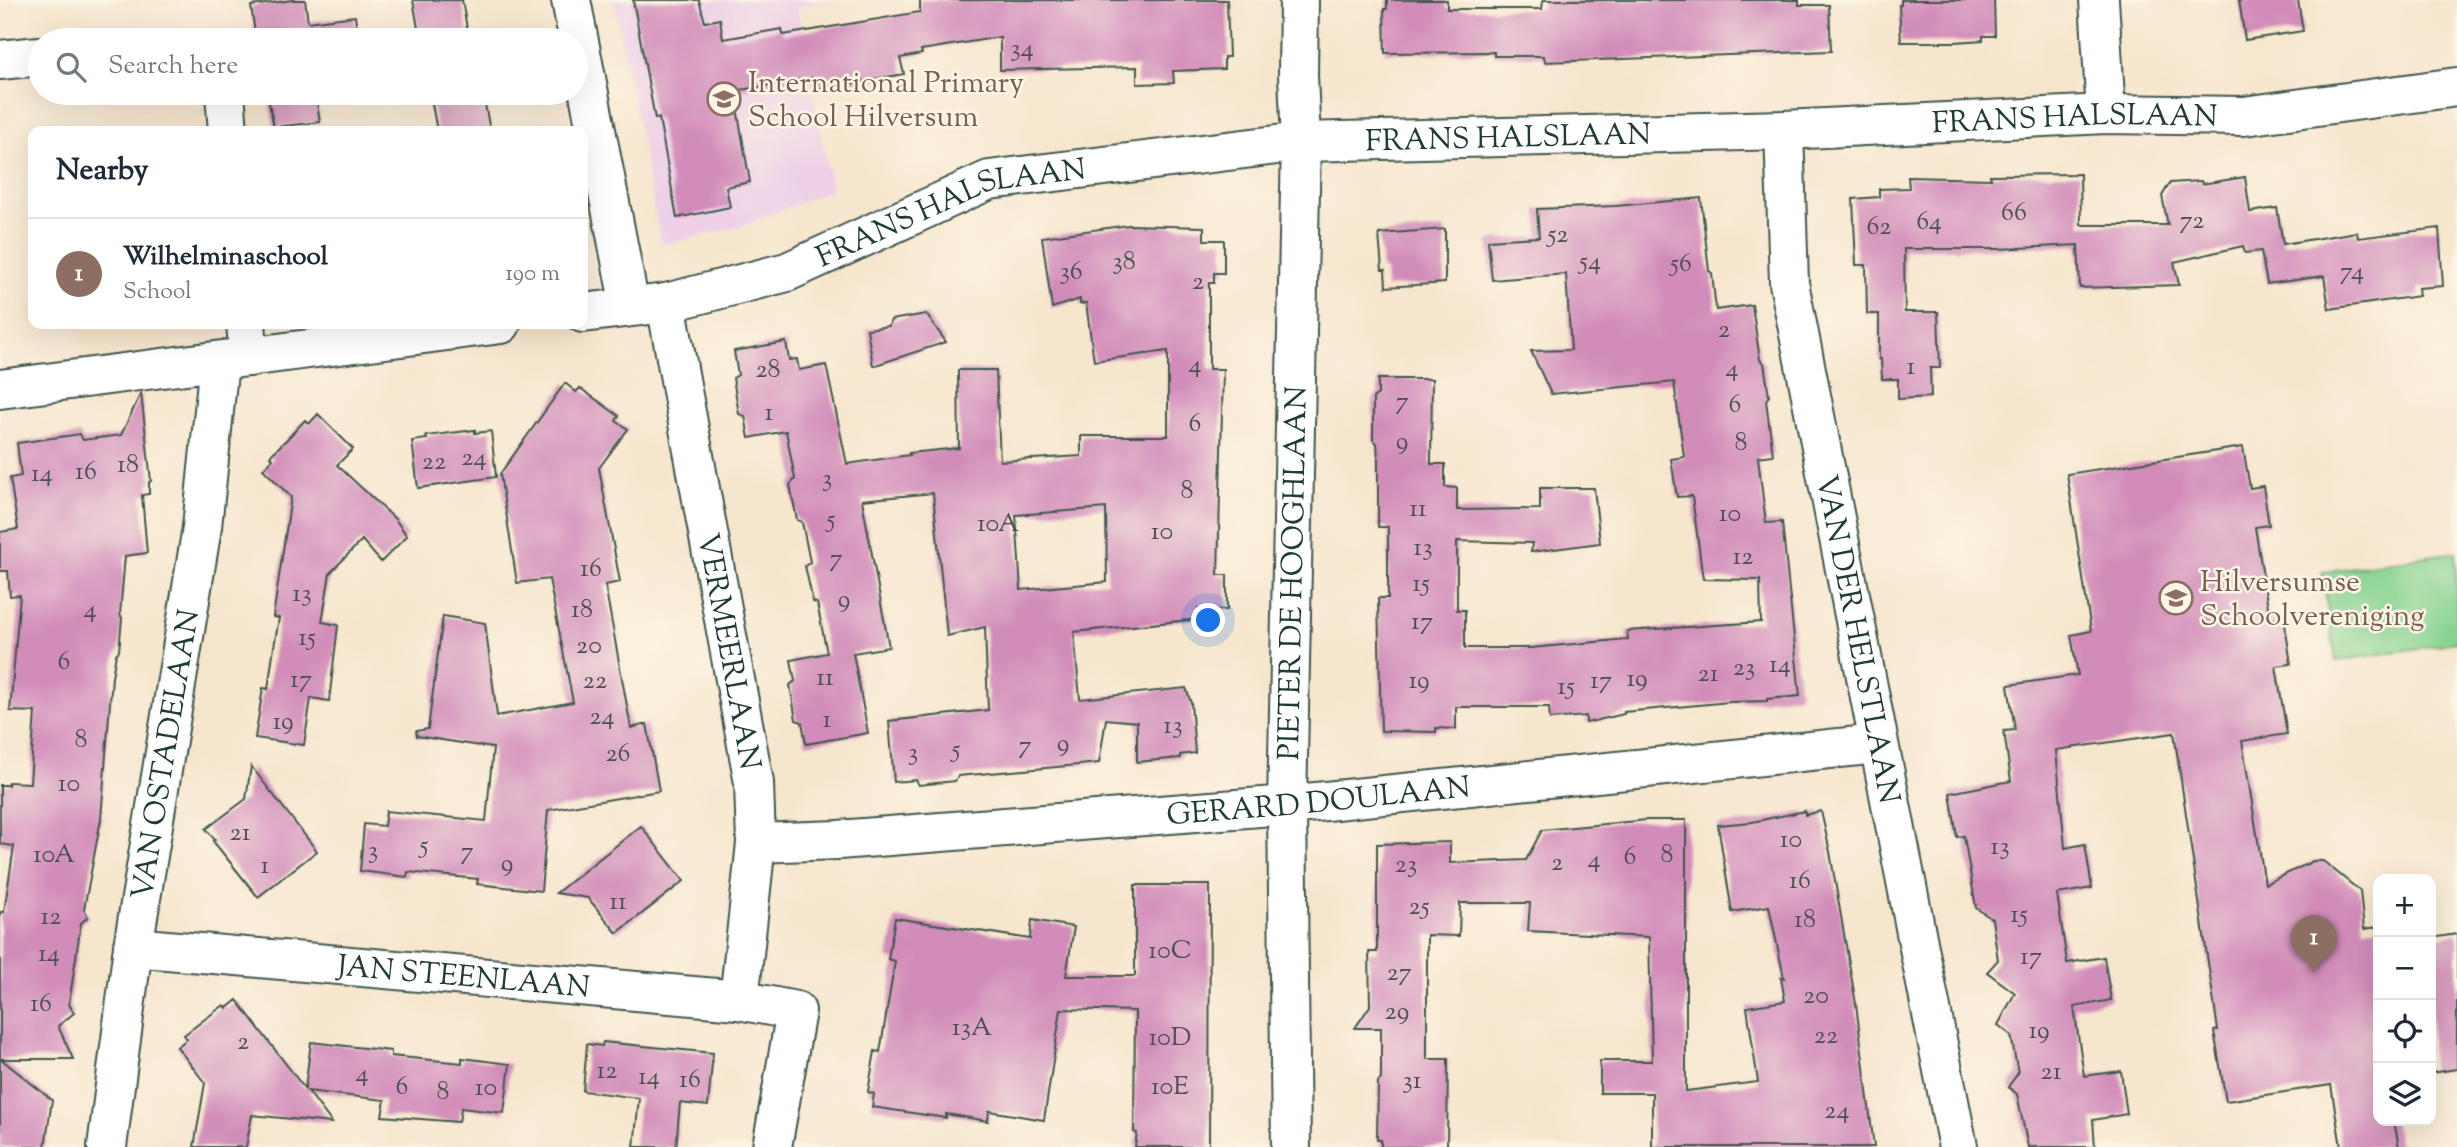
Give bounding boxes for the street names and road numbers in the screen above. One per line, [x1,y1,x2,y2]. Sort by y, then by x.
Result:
street label: FRANS HALSLAAN [1931,95,2218,147]
street label: FRANS HALSLAAN [1365,114,1652,164]
street label: FRANS HALSLAAN [810,149,1089,280]
street label: PIETER DE HOOGHLAAN [1269,386,1320,761]
street label: VAN DER HELSTLAAN [1803,472,1909,808]
street label: VERMEERLAAN [685,530,770,774]
street label: VAN OSTADELAAN [122,606,212,903]
street label: GERARD DOULAAN [1165,767,1473,838]
street label: JAN STEENLAAN [333,946,592,1011]

